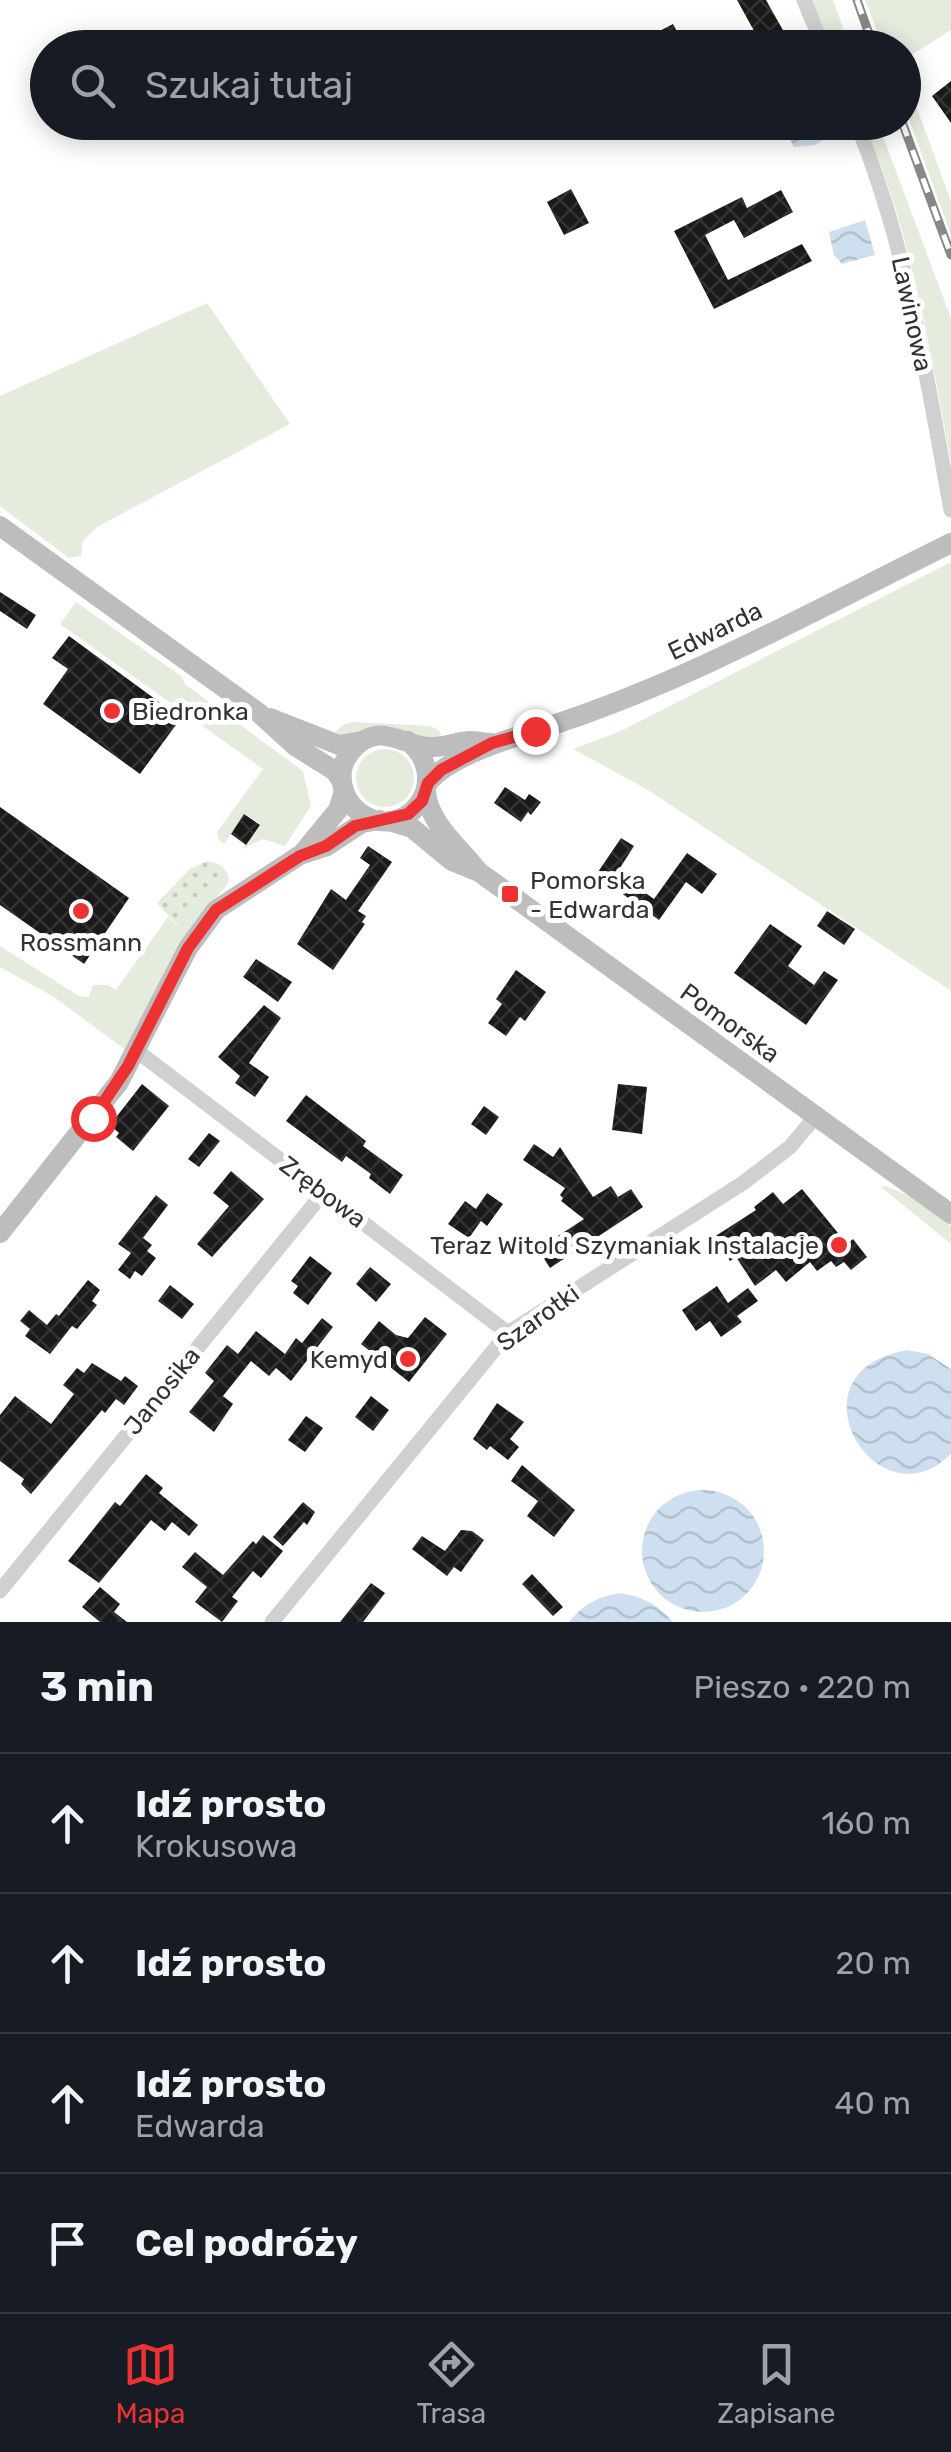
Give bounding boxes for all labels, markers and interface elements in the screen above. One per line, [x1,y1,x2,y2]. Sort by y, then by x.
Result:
search box [30,30,921,140]
icon: search [65,58,120,113]
text: Szukaj tutaj [145,62,353,108]
street label: Lawinowa [886,254,938,374]
street label: Edwarda [663,596,767,666]
place label: Biedronka [132,697,249,726]
marker: Biedronka [101,700,123,722]
route end [513,709,559,755]
place label: Pomorska - Edwarda [530,866,650,924]
marker: Pomorska - Edwarda [499,883,521,905]
marker: Rossmann [70,900,92,922]
place label: Rossmann [20,928,142,957]
street label: Pomorska [675,977,785,1069]
route start [71,1096,117,1142]
street label: Zrębowa [274,1150,372,1234]
place label: Teraz Witold Szymaniak Instalacje [430,1231,819,1260]
marker: Teraz Witold Szymaniak Instalacje [828,1234,850,1256]
street label: Szarotki [491,1279,585,1357]
street label: Janosika [118,1341,206,1441]
place label: Kemyd [310,1345,388,1374]
marker: Kemyd [397,1348,419,1370]
text: 3 min [40,1662,154,1712]
text: Pieszo · 220 m [694,1668,911,1706]
text: Idź prosto [135,1781,327,1827]
icon: ahead [40,1796,95,1851]
text: 160 m [821,1804,911,1842]
text: Krokusowa [135,1827,297,1865]
icon: ahead [40,1936,95,1991]
text: Idź prosto [135,1940,327,1986]
text: 20 m [836,1944,911,1982]
text: Idź prosto [135,2061,327,2107]
icon: ahead [40,2076,95,2131]
text: 40 m [835,2084,911,2122]
text: Edwarda [135,2107,265,2145]
icon: arrive [40,2216,95,2271]
text: Cel podróży [135,2220,358,2266]
tab: Mapa [116,2337,185,2430]
tab: Trasa [417,2337,486,2430]
tab: Zapisane [717,2337,835,2430]

